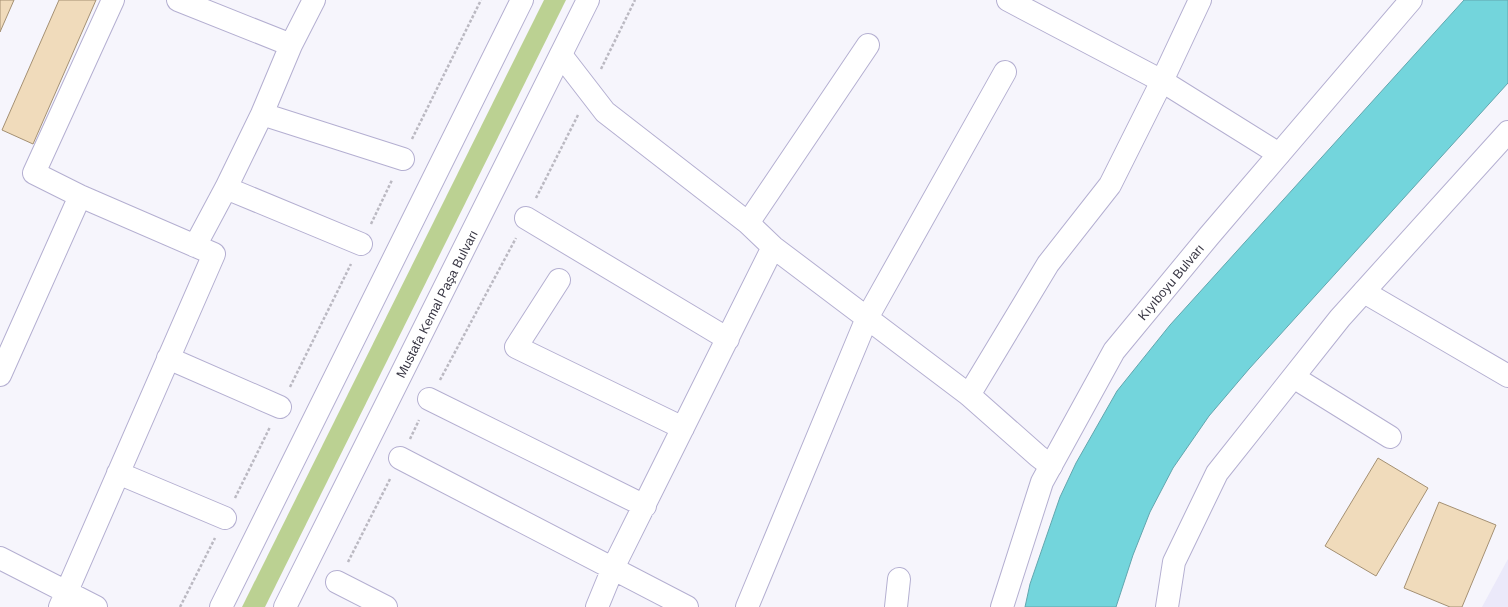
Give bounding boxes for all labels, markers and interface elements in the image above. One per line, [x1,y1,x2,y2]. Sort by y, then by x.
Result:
street label: Mustafa Kemal Paşa Bulvarı [393,228,481,380]
street label: Kıyıboyu Bulvarı [1135,241,1207,323]

